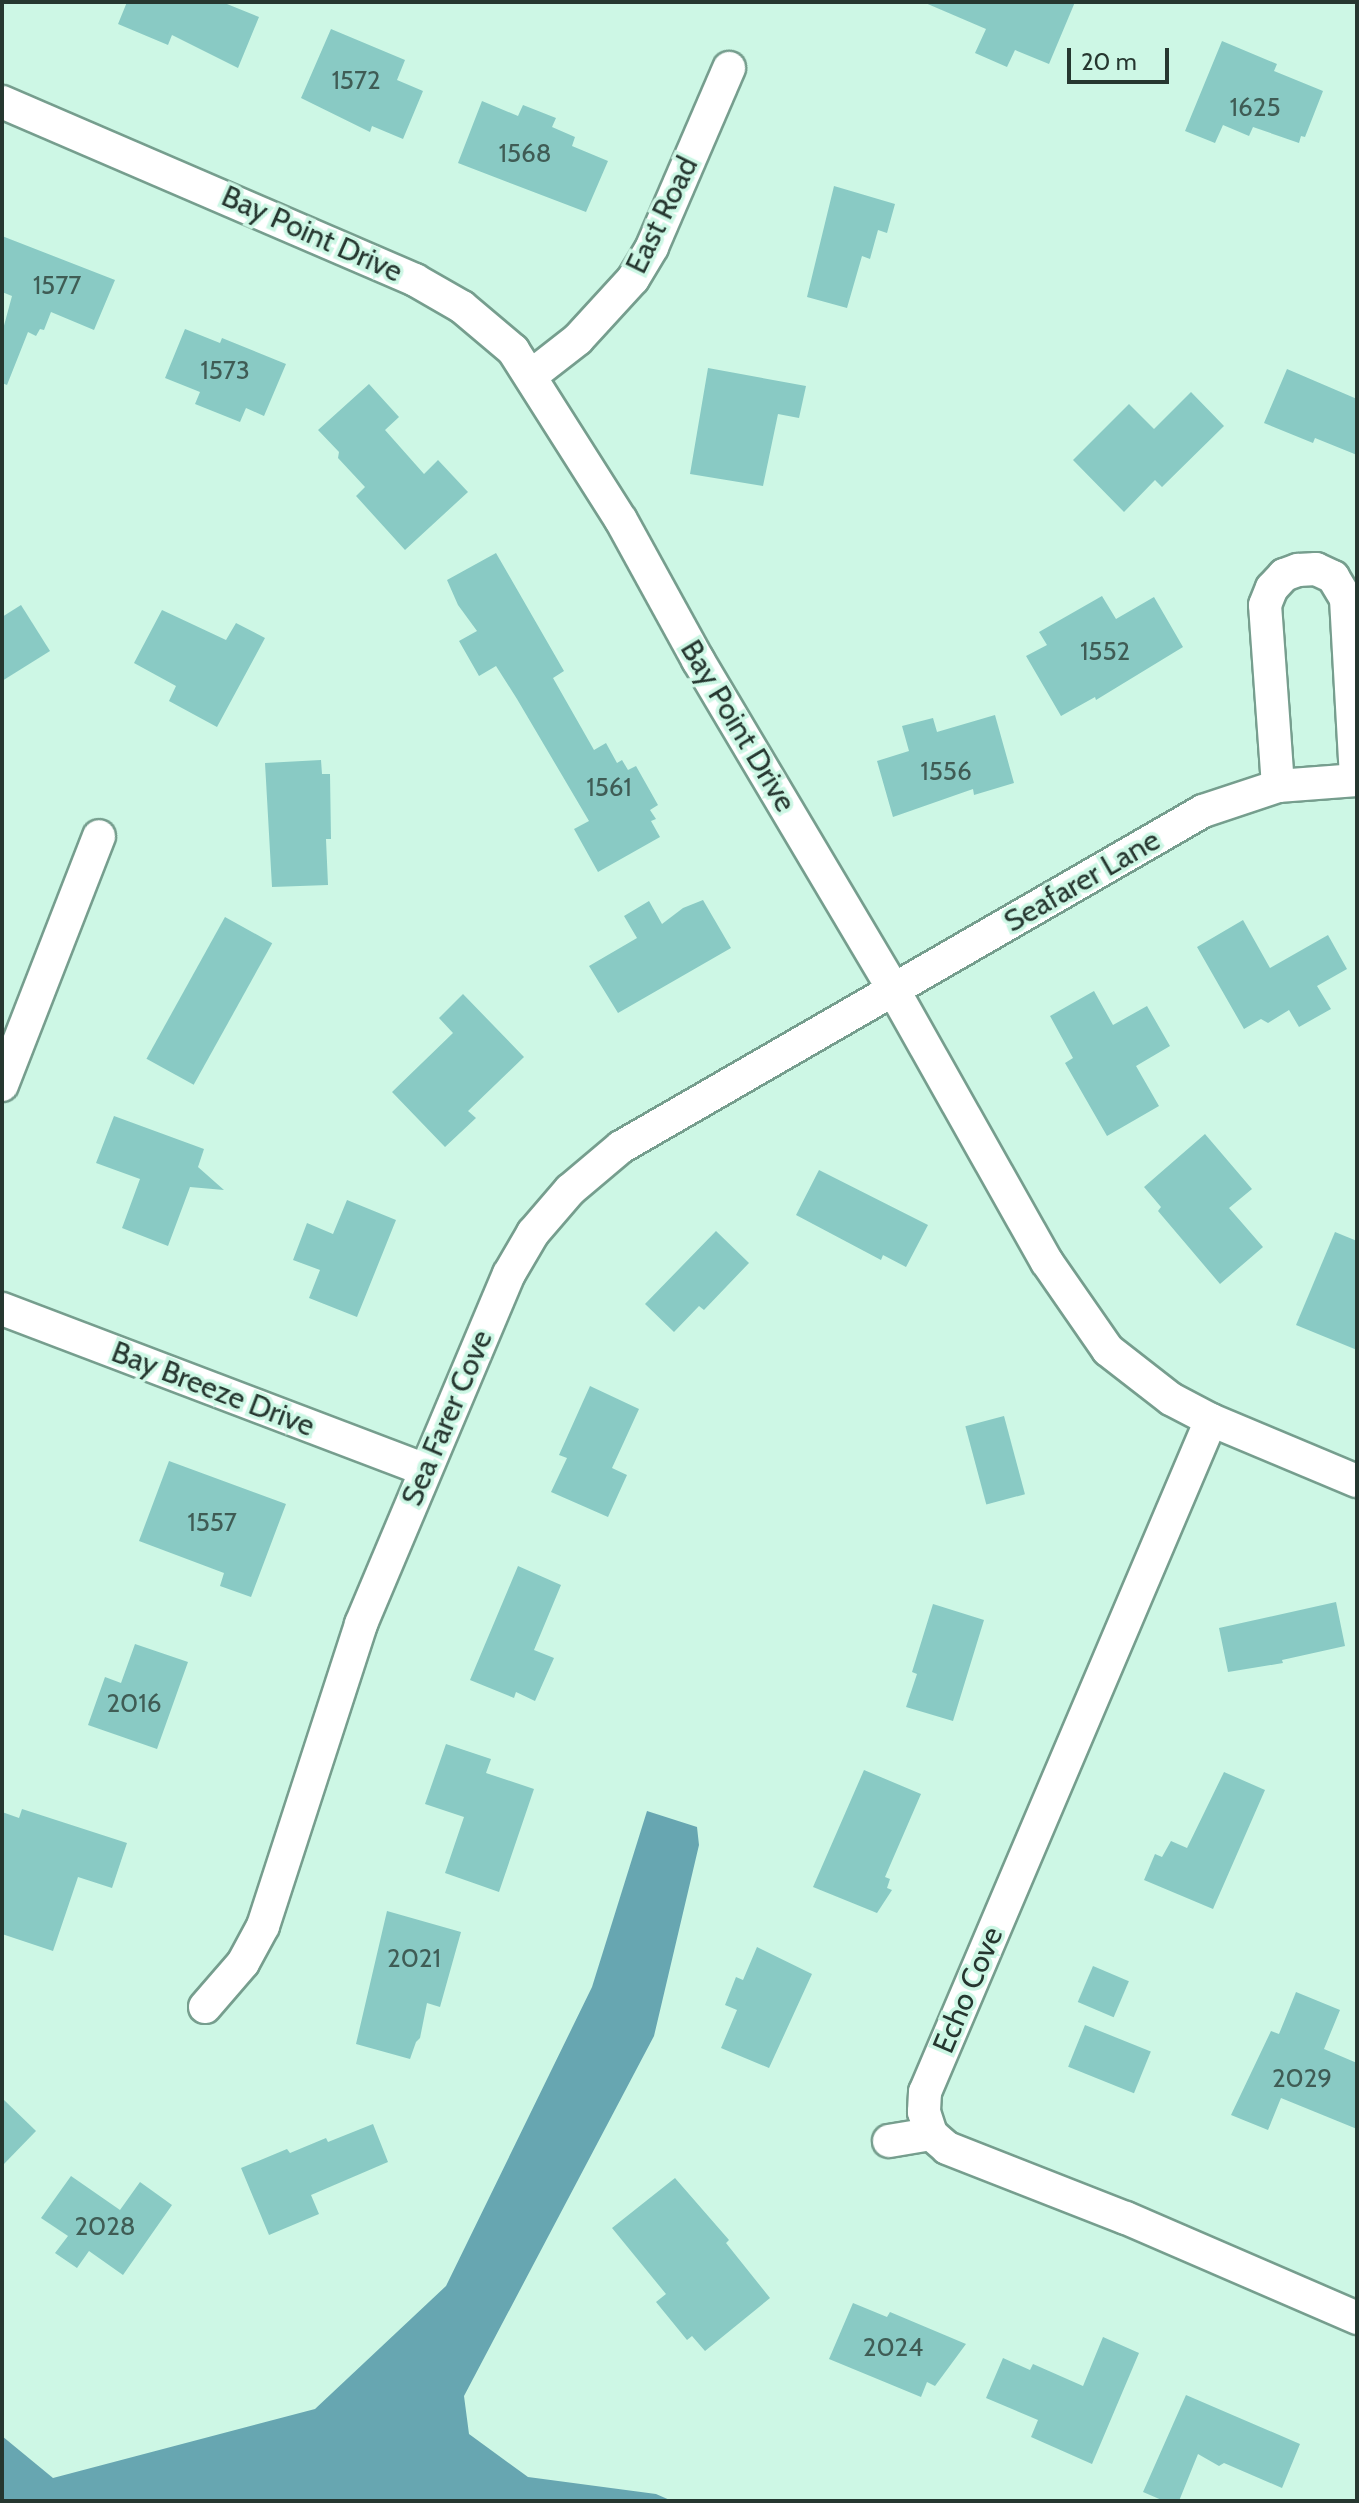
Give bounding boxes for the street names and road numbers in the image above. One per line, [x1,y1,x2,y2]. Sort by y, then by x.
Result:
street label: East Road [618,151,706,279]
street label: Bay Point Drive [216,178,408,290]
street label: Bay Point Drive [673,634,803,818]
street label: Seafarer Lane [998,822,1166,940]
street label: Sea Farer Cove [394,1325,500,1511]
street label: Bay Breeze Drive [106,1334,320,1444]
street label: Echo Cove [925,1922,1011,2058]

